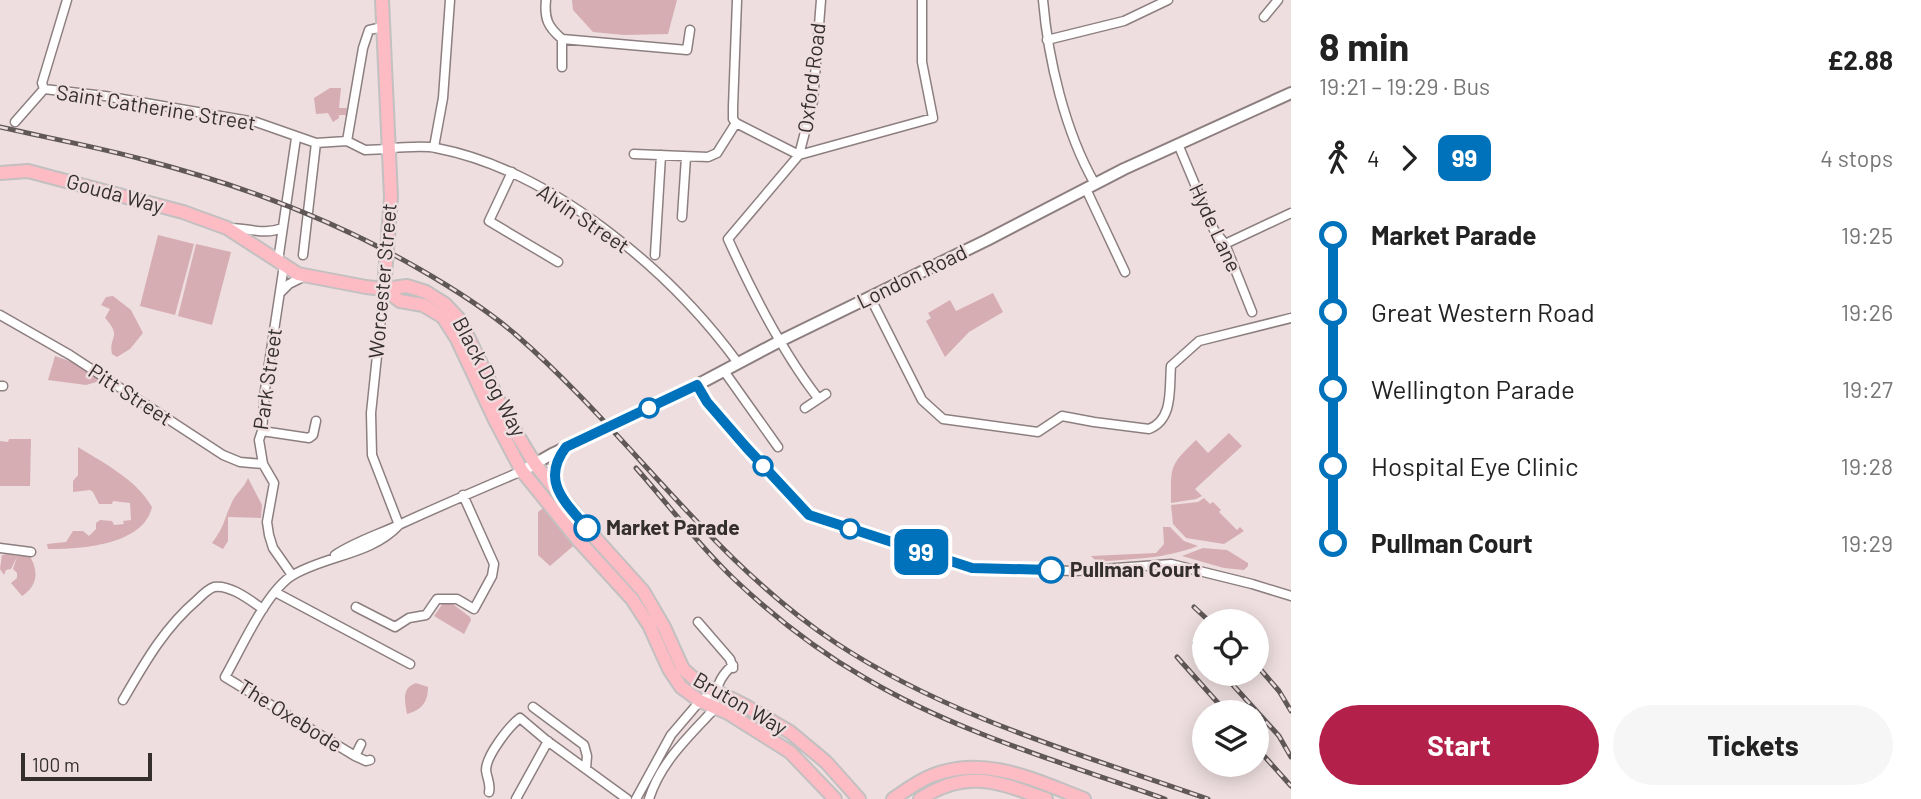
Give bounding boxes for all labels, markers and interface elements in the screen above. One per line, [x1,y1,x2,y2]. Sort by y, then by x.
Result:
street label: Oxford Road [791,21,830,134]
text: 8 min [1319,23,1409,69]
text: £2.88 [1827,44,1893,75]
text: 19:21 – 19:29 · Bus [1319,72,1490,100]
street label: Saint Catherine Street [55,78,258,135]
icon: walk [1319,139,1357,177]
icon: forward [1390,139,1428,177]
text: 99 [1452,143,1477,172]
text: 4 [1367,144,1380,172]
text: 4 stops [1820,144,1893,172]
street label: Gouda Way [64,168,167,218]
street label: Alvin Street [533,178,635,258]
street label: Hyde Lane [1185,179,1248,276]
street label: Worcester Street [362,202,401,360]
text: Market Parade [1371,219,1536,250]
text: 19:25 [1841,221,1893,249]
street label: London Road [852,238,970,313]
text: Great Western Road [1371,296,1595,327]
text: 19:26 [1841,298,1893,326]
street label: Black Dog Way [448,312,532,441]
street label: Park Street [247,326,286,431]
street label: Pitt Street [84,357,177,430]
text: Wellington Parade [1371,373,1575,404]
text: 19:27 [1842,375,1893,403]
unlabelled marker [639,398,659,418]
text: Hospital Eye Clinic [1371,450,1578,481]
text: 19:28 [1841,452,1893,480]
unlabelled marker [753,456,773,476]
place label: Market Parade [606,514,740,539]
marker: Market Parade [574,515,600,541]
unlabelled marker [840,519,860,539]
text: Pullman Court [1371,527,1533,558]
line badge: 99 [890,529,953,575]
text: 19:29 [1841,529,1893,557]
text: 99 [908,537,934,566]
place label: Pullman Court [1070,556,1201,581]
marker: Pullman Court [1038,557,1064,583]
map controls [1192,609,1269,777]
button: locate [1192,609,1269,686]
street label: Bruton Way [689,666,792,740]
street label: The Oxebode [234,673,347,757]
button: layers [1192,700,1269,777]
button: Start [1319,705,1599,785]
button: Tickets [1613,705,1893,785]
scale bar [21,750,152,782]
text: 100 m [32,753,80,776]

